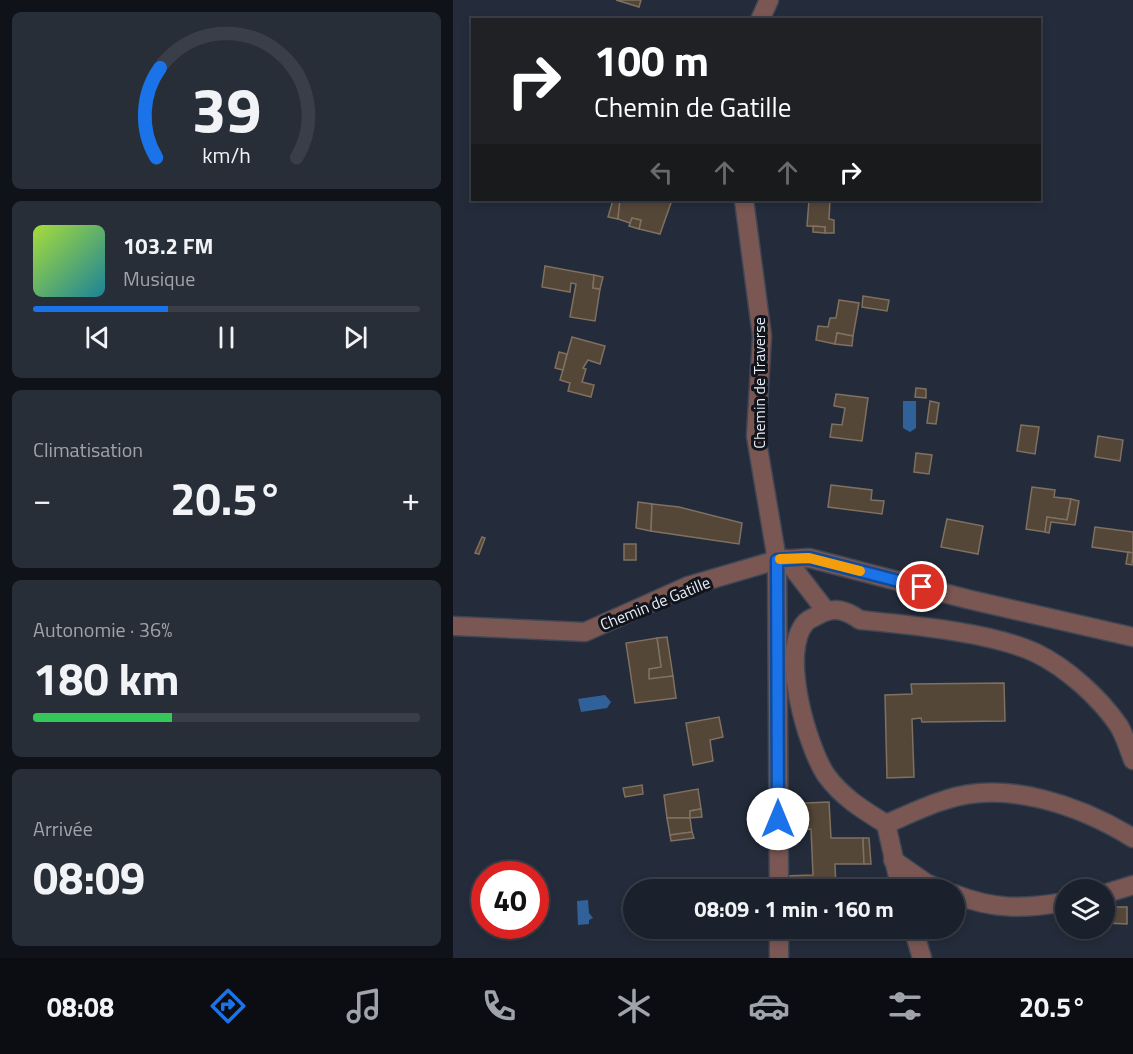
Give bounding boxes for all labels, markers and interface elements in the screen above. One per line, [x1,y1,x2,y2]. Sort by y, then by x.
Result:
text: 100 m [594,28,709,92]
icon: right [495,42,573,120]
text: 39 [192,61,261,156]
text: Chemin de Gatille [594,86,791,127]
text: km/h [202,139,251,171]
icon: left [645,156,678,189]
icon: ahead [708,156,741,189]
icon: ahead [771,156,804,189]
icon: right [834,156,867,189]
text: 103.2 FM [123,229,213,263]
text: Musique [123,263,195,294]
street label: Chemin de Traverse [747,317,771,449]
icon: previous [81,321,114,354]
icon: pause [210,321,243,354]
icon: next [339,321,372,354]
text: Climatisation [33,434,143,465]
text: 20.5° [170,464,283,532]
text: − [33,474,51,524]
text: + [402,474,420,524]
pin [896,561,947,612]
street label: Chemin de Gatille [596,570,714,636]
icon: arrive [905,570,938,603]
text: Autonomie · 36% [33,614,172,645]
text: 180 km [33,644,179,712]
position arrow [746,787,810,851]
text: Arrivée [33,813,93,844]
text: 08:09 [33,843,145,911]
speed limit sign: 40 [471,861,549,939]
map controls [1055,879,1115,939]
button: layers [1055,879,1115,939]
text: 08:09 · 1 min · 160 m [694,892,894,926]
icon: directions [207,985,249,1027]
icon: music [343,985,385,1027]
icon: phone [478,985,520,1027]
icon: climate [613,985,655,1027]
icon: car [748,985,790,1027]
icon: filters [884,985,926,1027]
text: 08:08 [47,986,114,1027]
text: 20.5° [1019,986,1086,1027]

